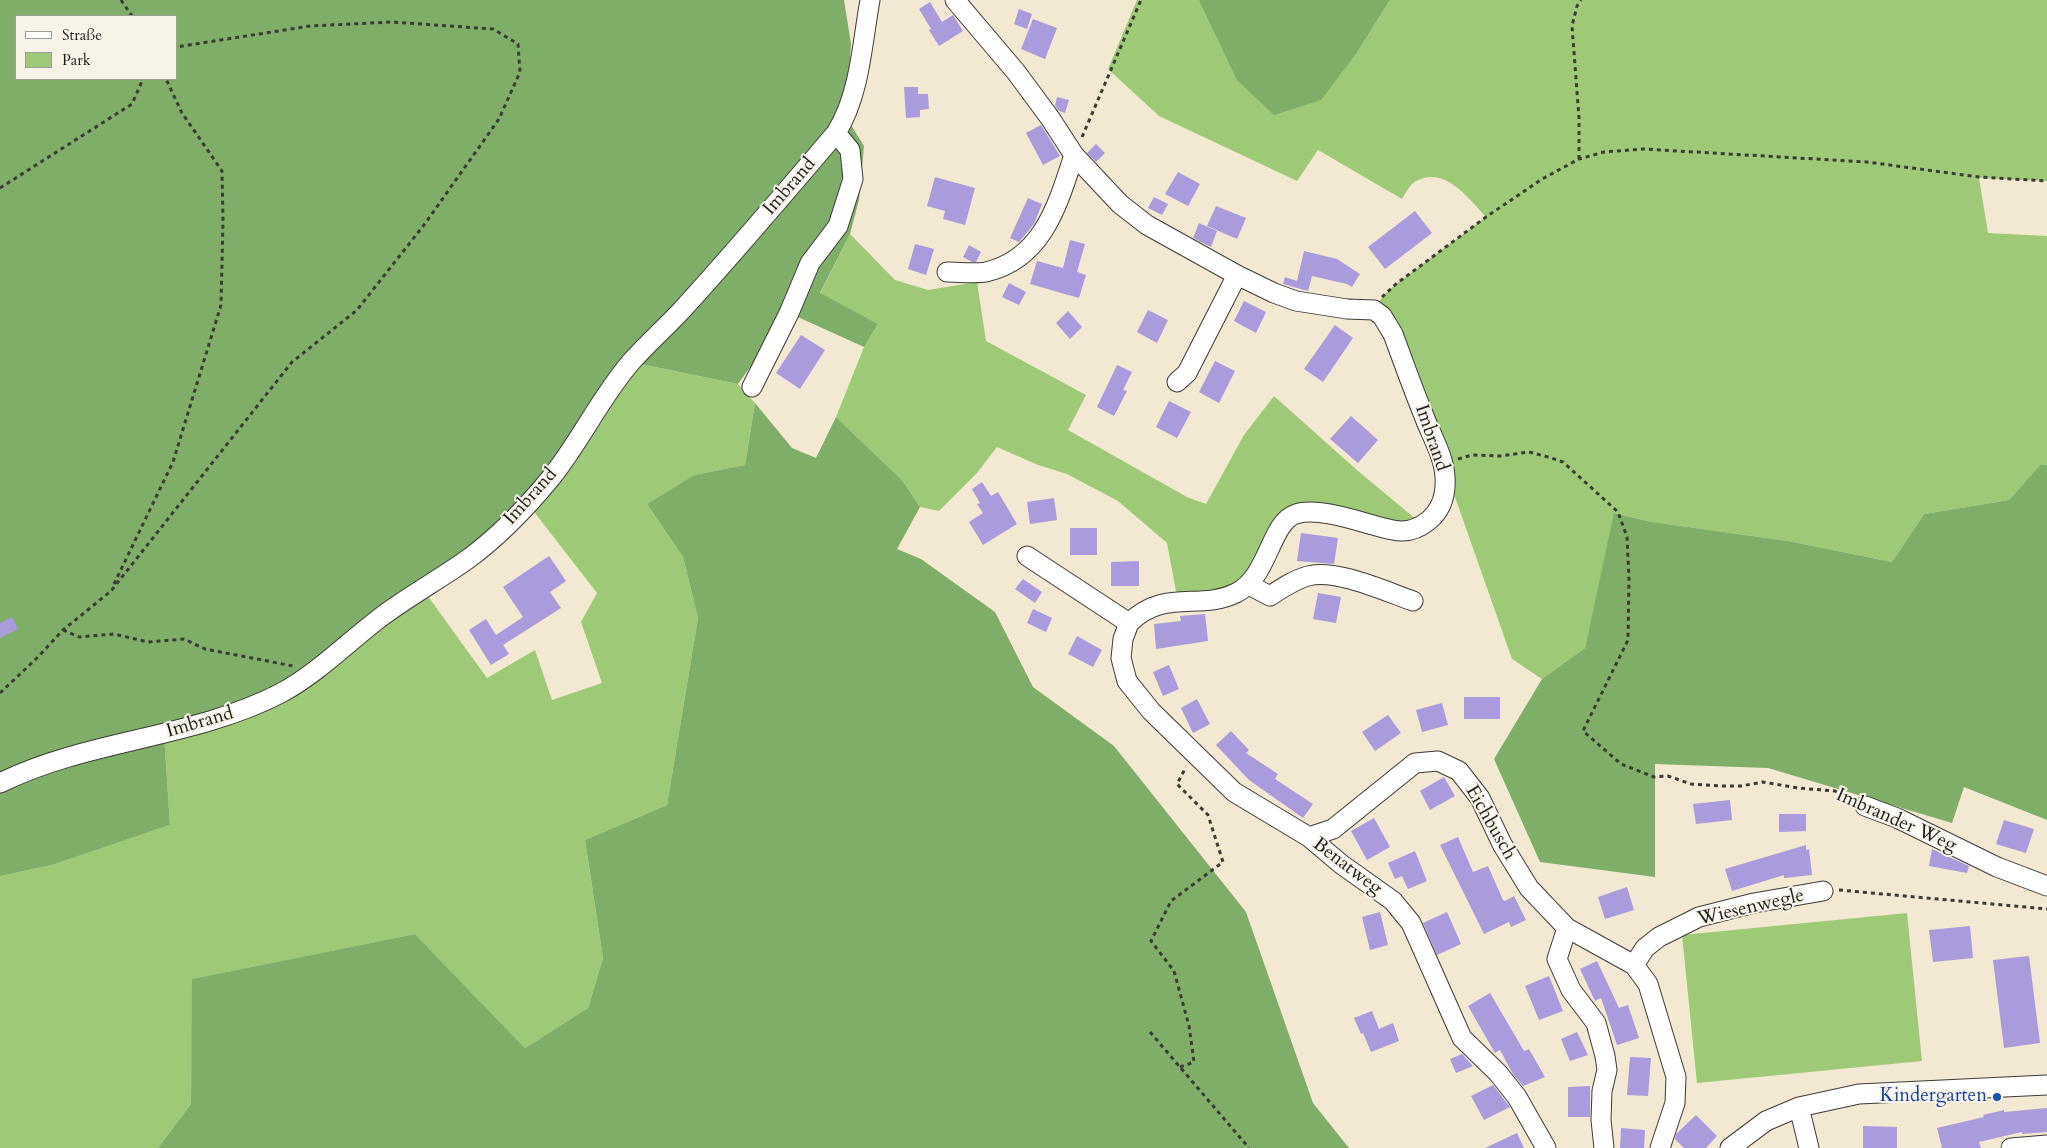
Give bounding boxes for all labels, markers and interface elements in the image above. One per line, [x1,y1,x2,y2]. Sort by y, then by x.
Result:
legend [15,15,178,80]
text: Straße [62,25,102,45]
text: Park [62,50,91,70]
street label: Imbrand [759,154,821,220]
street label: Imbrand [1409,402,1453,474]
street label: Imbrand [500,464,562,530]
street label: Imbrand [164,703,236,743]
street label: Eichbusch [1460,782,1520,864]
street label: Imbrander Weg [1832,784,1960,858]
street label: Benatweg [1308,834,1386,900]
street label: Wiesenwegle [1695,885,1807,931]
place label: Kindergarten [1880,1086,1987,1108]
marker: Kindergarten [1991,1091,2003,1103]

